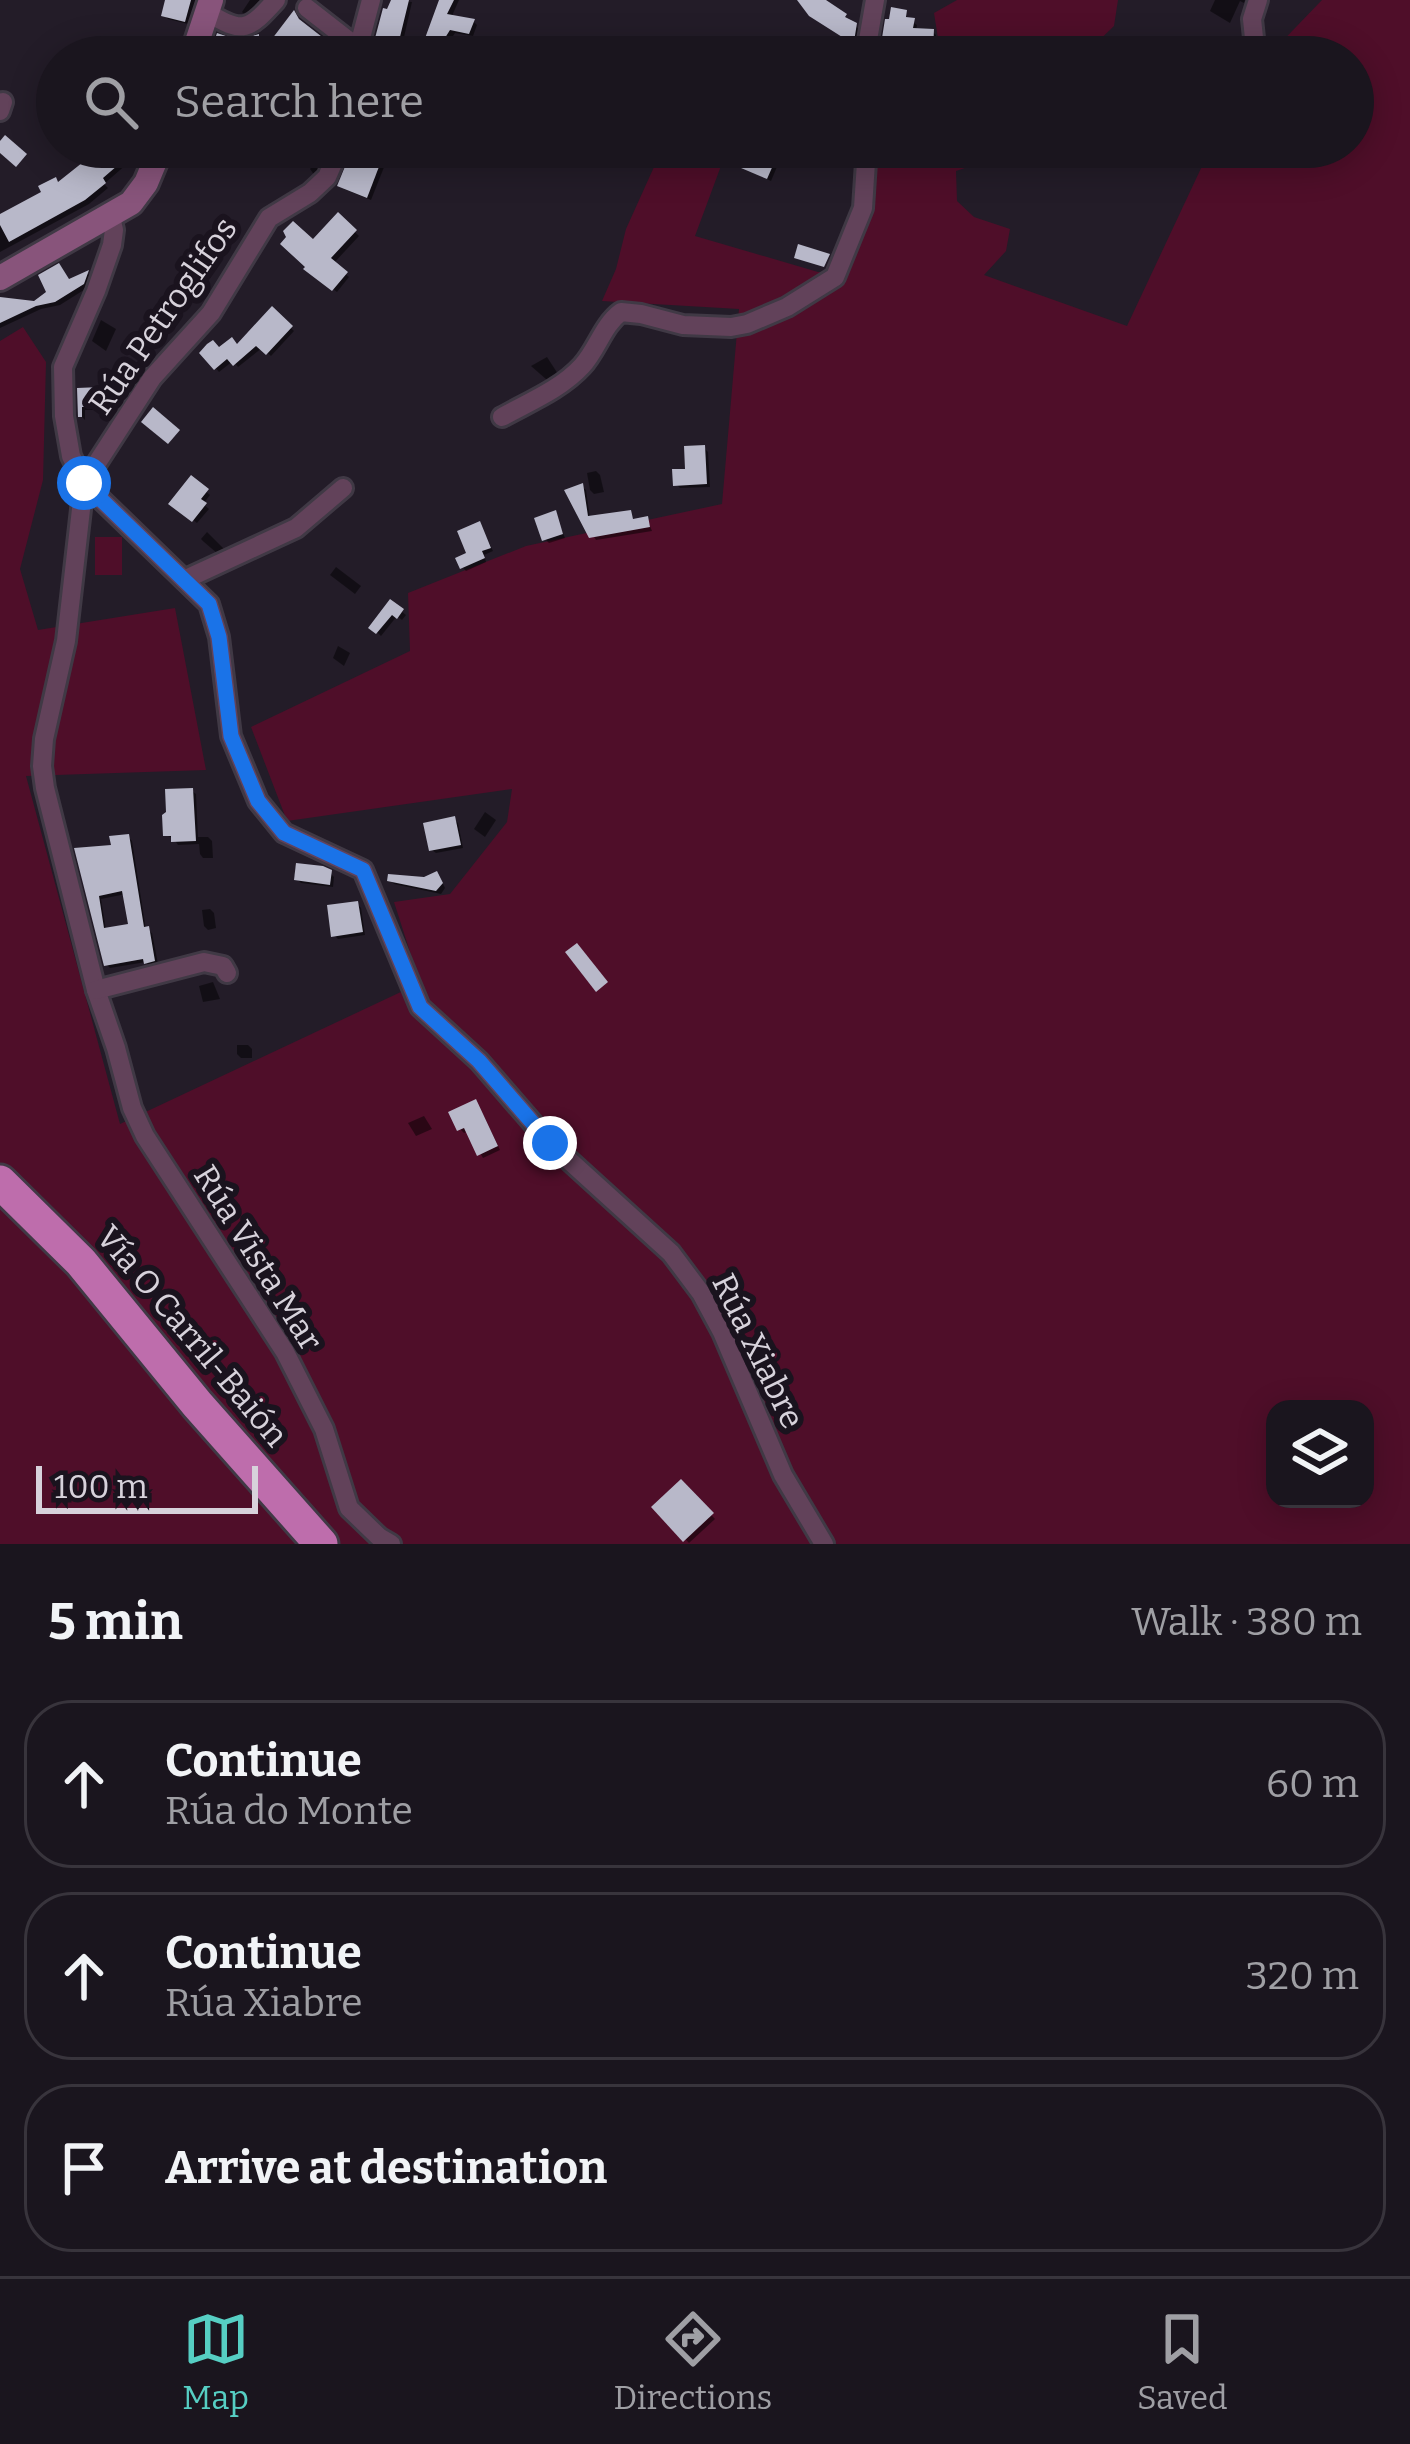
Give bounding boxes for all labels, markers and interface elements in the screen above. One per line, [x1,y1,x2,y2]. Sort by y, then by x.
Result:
search box [36,36,1374,168]
icon: search [78,69,144,135]
text: Search here [174,75,424,129]
street label: Rúa Petroglifos [80,210,246,422]
route start [57,456,111,510]
route end [523,1116,577,1170]
street label: Rúa Vista Mar [185,1158,331,1358]
street label: Vía O Carril-Baión [88,1217,296,1455]
street label: Rúa Xiabre [703,1267,813,1435]
map controls [1266,1400,1374,1508]
button: layers [1266,1400,1374,1508]
scale bar [36,1460,258,1513]
text: 100 m [54,1467,148,1507]
text: 5 min [48,1591,183,1653]
text: Walk · 380 m [1131,1599,1362,1645]
text: Continue [165,1734,362,1788]
icon: ahead [51,1751,117,1817]
text: 60 m [1266,1761,1359,1807]
text: Rúa do Monte [165,1788,413,1834]
text: Continue [165,1926,362,1980]
icon: ahead [51,1943,117,2009]
text: 320 m [1246,1953,1359,1999]
text: Rúa Xiabre [165,1980,363,2026]
icon: arrive [51,2135,117,2201]
text: Arrive at destination [165,2141,607,2195]
tab: Map [182,2306,249,2418]
tab: Directions [614,2306,772,2418]
tab: Saved [1137,2306,1228,2418]

